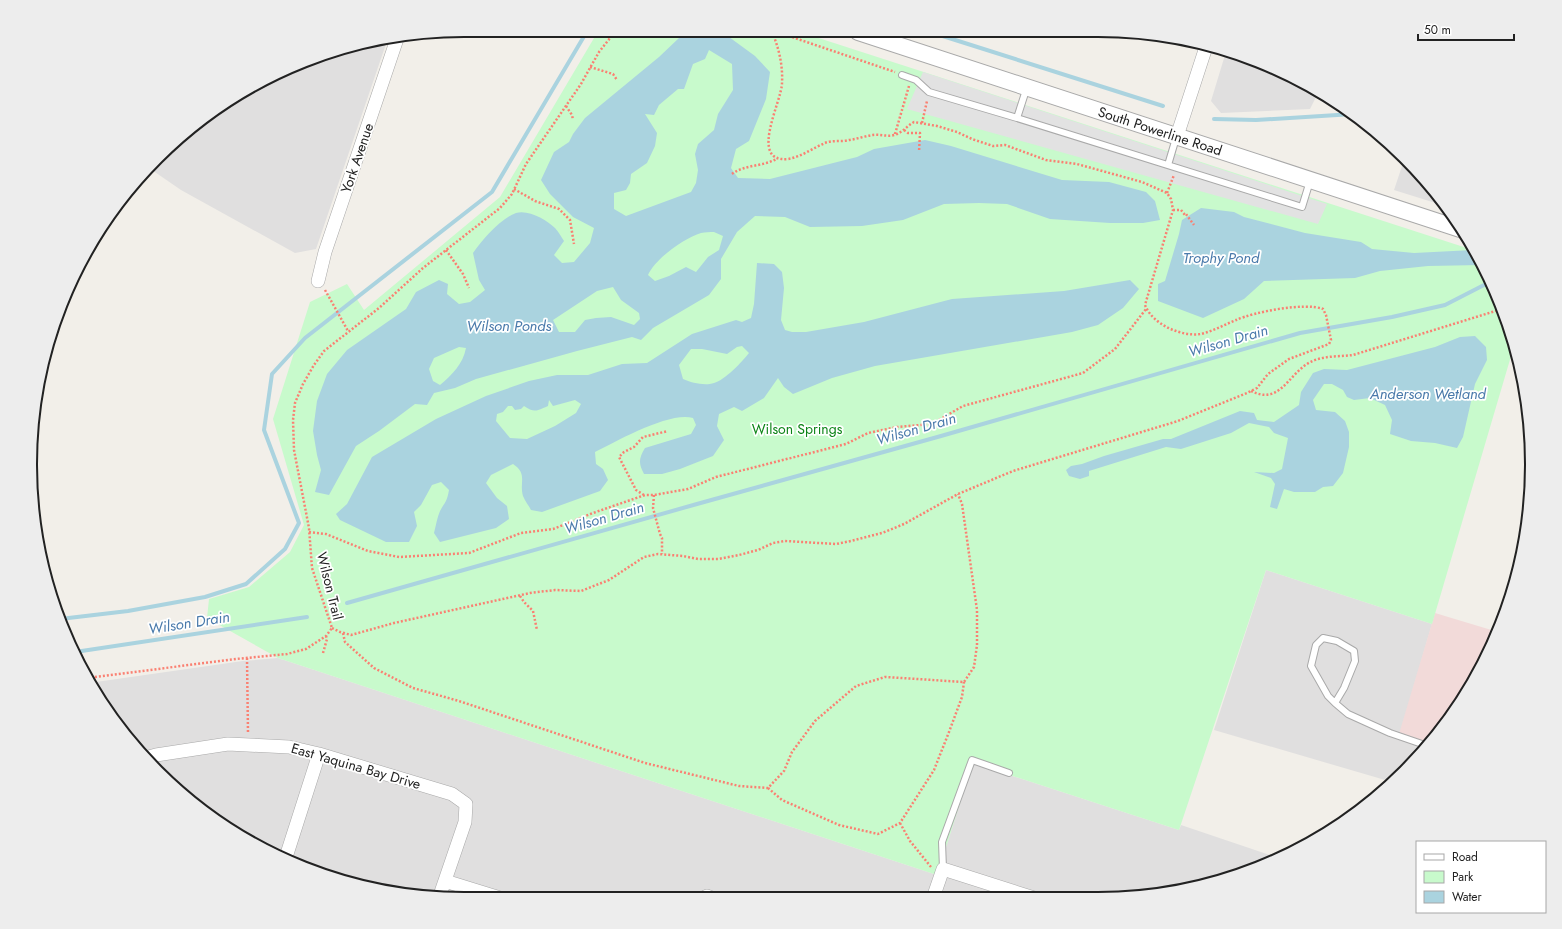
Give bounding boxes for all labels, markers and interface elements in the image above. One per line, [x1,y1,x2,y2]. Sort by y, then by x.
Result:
scale bar [1418,16,1514,42]
text: 50 m [1424,21,1451,39]
street label: South Powerline Road [1095,101,1225,161]
street label: York Avenue [336,120,378,196]
water label: Trophy Pond [1183,247,1260,269]
water label: Wilson Ponds [467,315,552,337]
water label: Wilson Drain [1185,319,1271,363]
water label: Anderson Wetland [1369,383,1487,405]
water label: Wilson Drain [873,407,959,451]
park label: Wilson Springs [752,419,843,439]
water label: Wilson Drain [561,496,647,540]
street label: Wilson Trail [312,550,348,622]
water label: Wilson Drain [147,606,231,640]
street label: East Yaquina Bay Drive [289,738,423,794]
legend [1416,841,1546,913]
text: Road [1452,848,1478,866]
text: Park [1452,868,1474,886]
text: Water [1452,888,1483,906]

